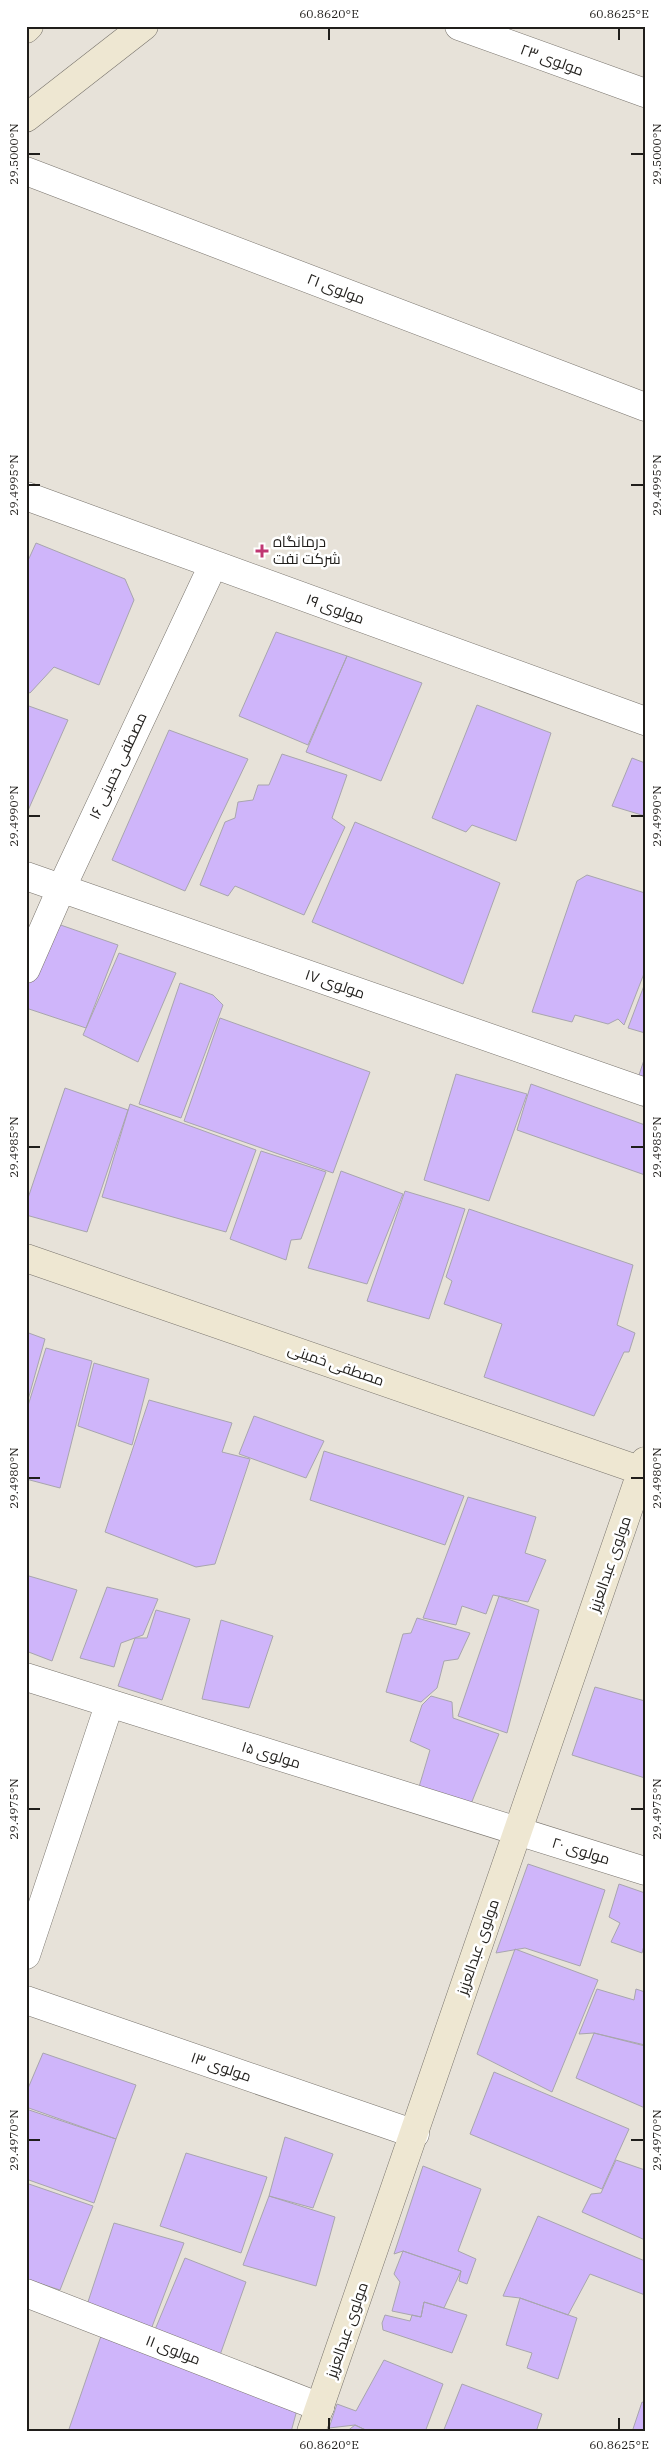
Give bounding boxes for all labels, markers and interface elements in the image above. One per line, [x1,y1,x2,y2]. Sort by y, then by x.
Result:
text: 60.8620°E [299,6,359,21]
text: 60.8625°E [589,6,649,21]
street label: مولوی ۲۳ [518,39,586,81]
text: 29.5000°N [6,123,21,185]
text: 29.5000°N [649,123,664,185]
street label: مولوی ۲۱ [304,269,368,309]
text: 29.4995°N [6,454,21,516]
text: 29.4995°N [649,454,664,516]
place label: درمانگاه شرکت نفت [273,532,341,568]
marker: درمانگاه شرکت نفت [255,544,269,558]
street label: مولوی ۱۹ [303,589,367,629]
street label: مصطفی خمینی ۱۶ [84,709,152,823]
text: 29.4990°N [6,785,21,847]
text: 29.4990°N [649,785,664,847]
street label: مولوی ۱۷ [302,964,368,1004]
text: 29.4985°N [6,1116,21,1178]
text: 29.4985°N [649,1116,664,1178]
street label: مصطفی خمینی [285,1339,387,1391]
text: 29.4980°N [6,1447,21,1509]
text: 29.4980°N [649,1447,664,1509]
street label: مولوی عبدالعزیز [584,1513,636,1615]
street label: مولوی ۱۵ [239,1737,303,1773]
text: 29.4975°N [6,1778,21,1840]
text: 29.4975°N [649,1778,664,1840]
street label: مولوی ۲۰ [550,1833,612,1869]
street label: مولوی عبدالعزیز [452,1896,504,1998]
street label: مولوی ۱۳ [188,2047,254,2087]
text: 29.4970°N [6,2109,21,2171]
text: 29.4970°N [649,2109,664,2171]
street label: مولوی عبدالعزیز [321,2279,373,2381]
street label: مولوی ۱۱ [143,2330,203,2370]
text: 60.8620°E [299,2437,359,2452]
text: 60.8625°E [589,2437,649,2452]

